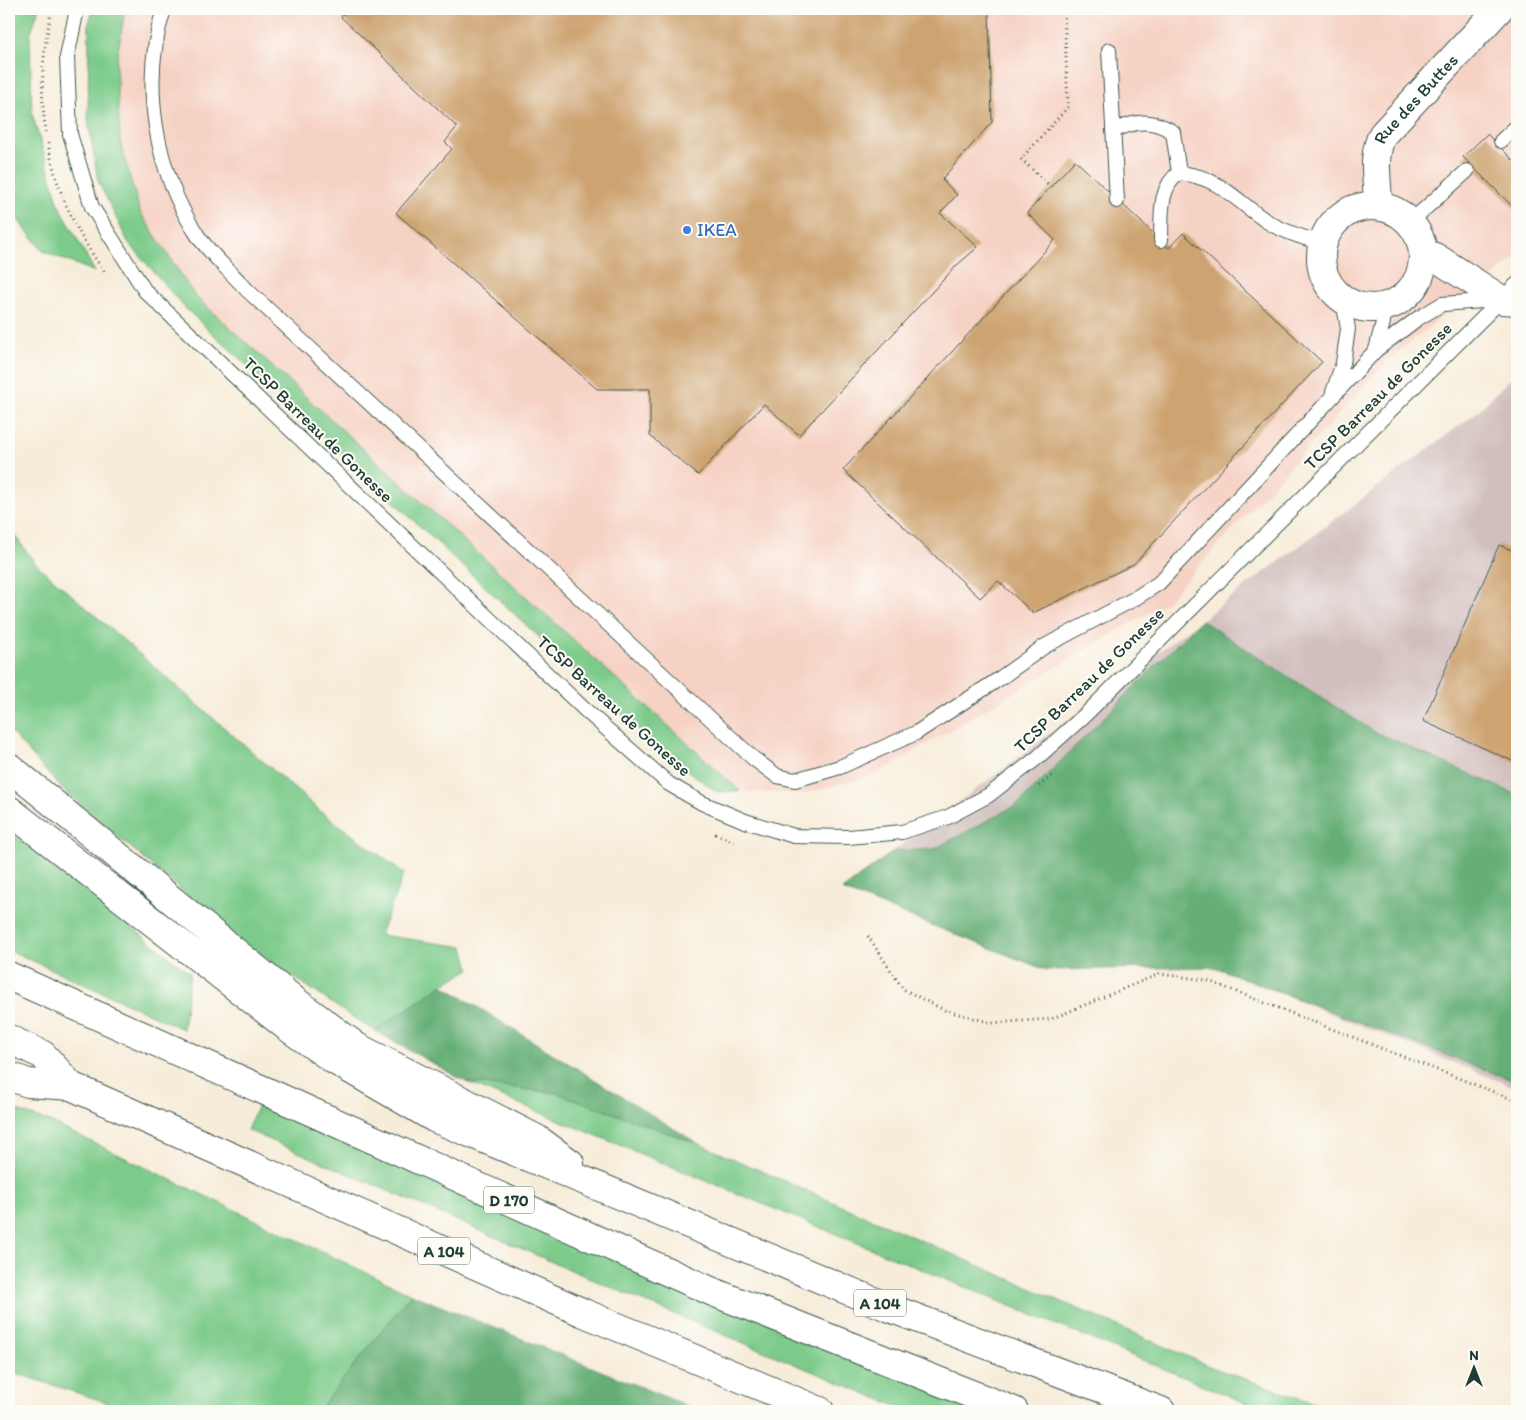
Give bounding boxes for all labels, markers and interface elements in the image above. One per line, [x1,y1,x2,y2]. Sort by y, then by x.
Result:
street label: Rue des Buttes [1369,49,1463,147]
place label: IKEA [697,219,737,241]
marker: IKEA [681,224,693,236]
street label: TCSP Barreau de Gonesse [1299,317,1457,475]
street label: TCSP Barreau de Gonesse [238,353,398,507]
street label: TCSP Barreau de Gonesse [1009,603,1169,757]
street label: TCSP Barreau de Gonesse [532,631,696,781]
road number: D 170 [484,1186,534,1214]
road number: A 104 [418,1238,470,1264]
road number: A 104 [854,1290,906,1316]
north arrow [1448,1342,1498,1392]
text: N [1469,1347,1479,1364]

